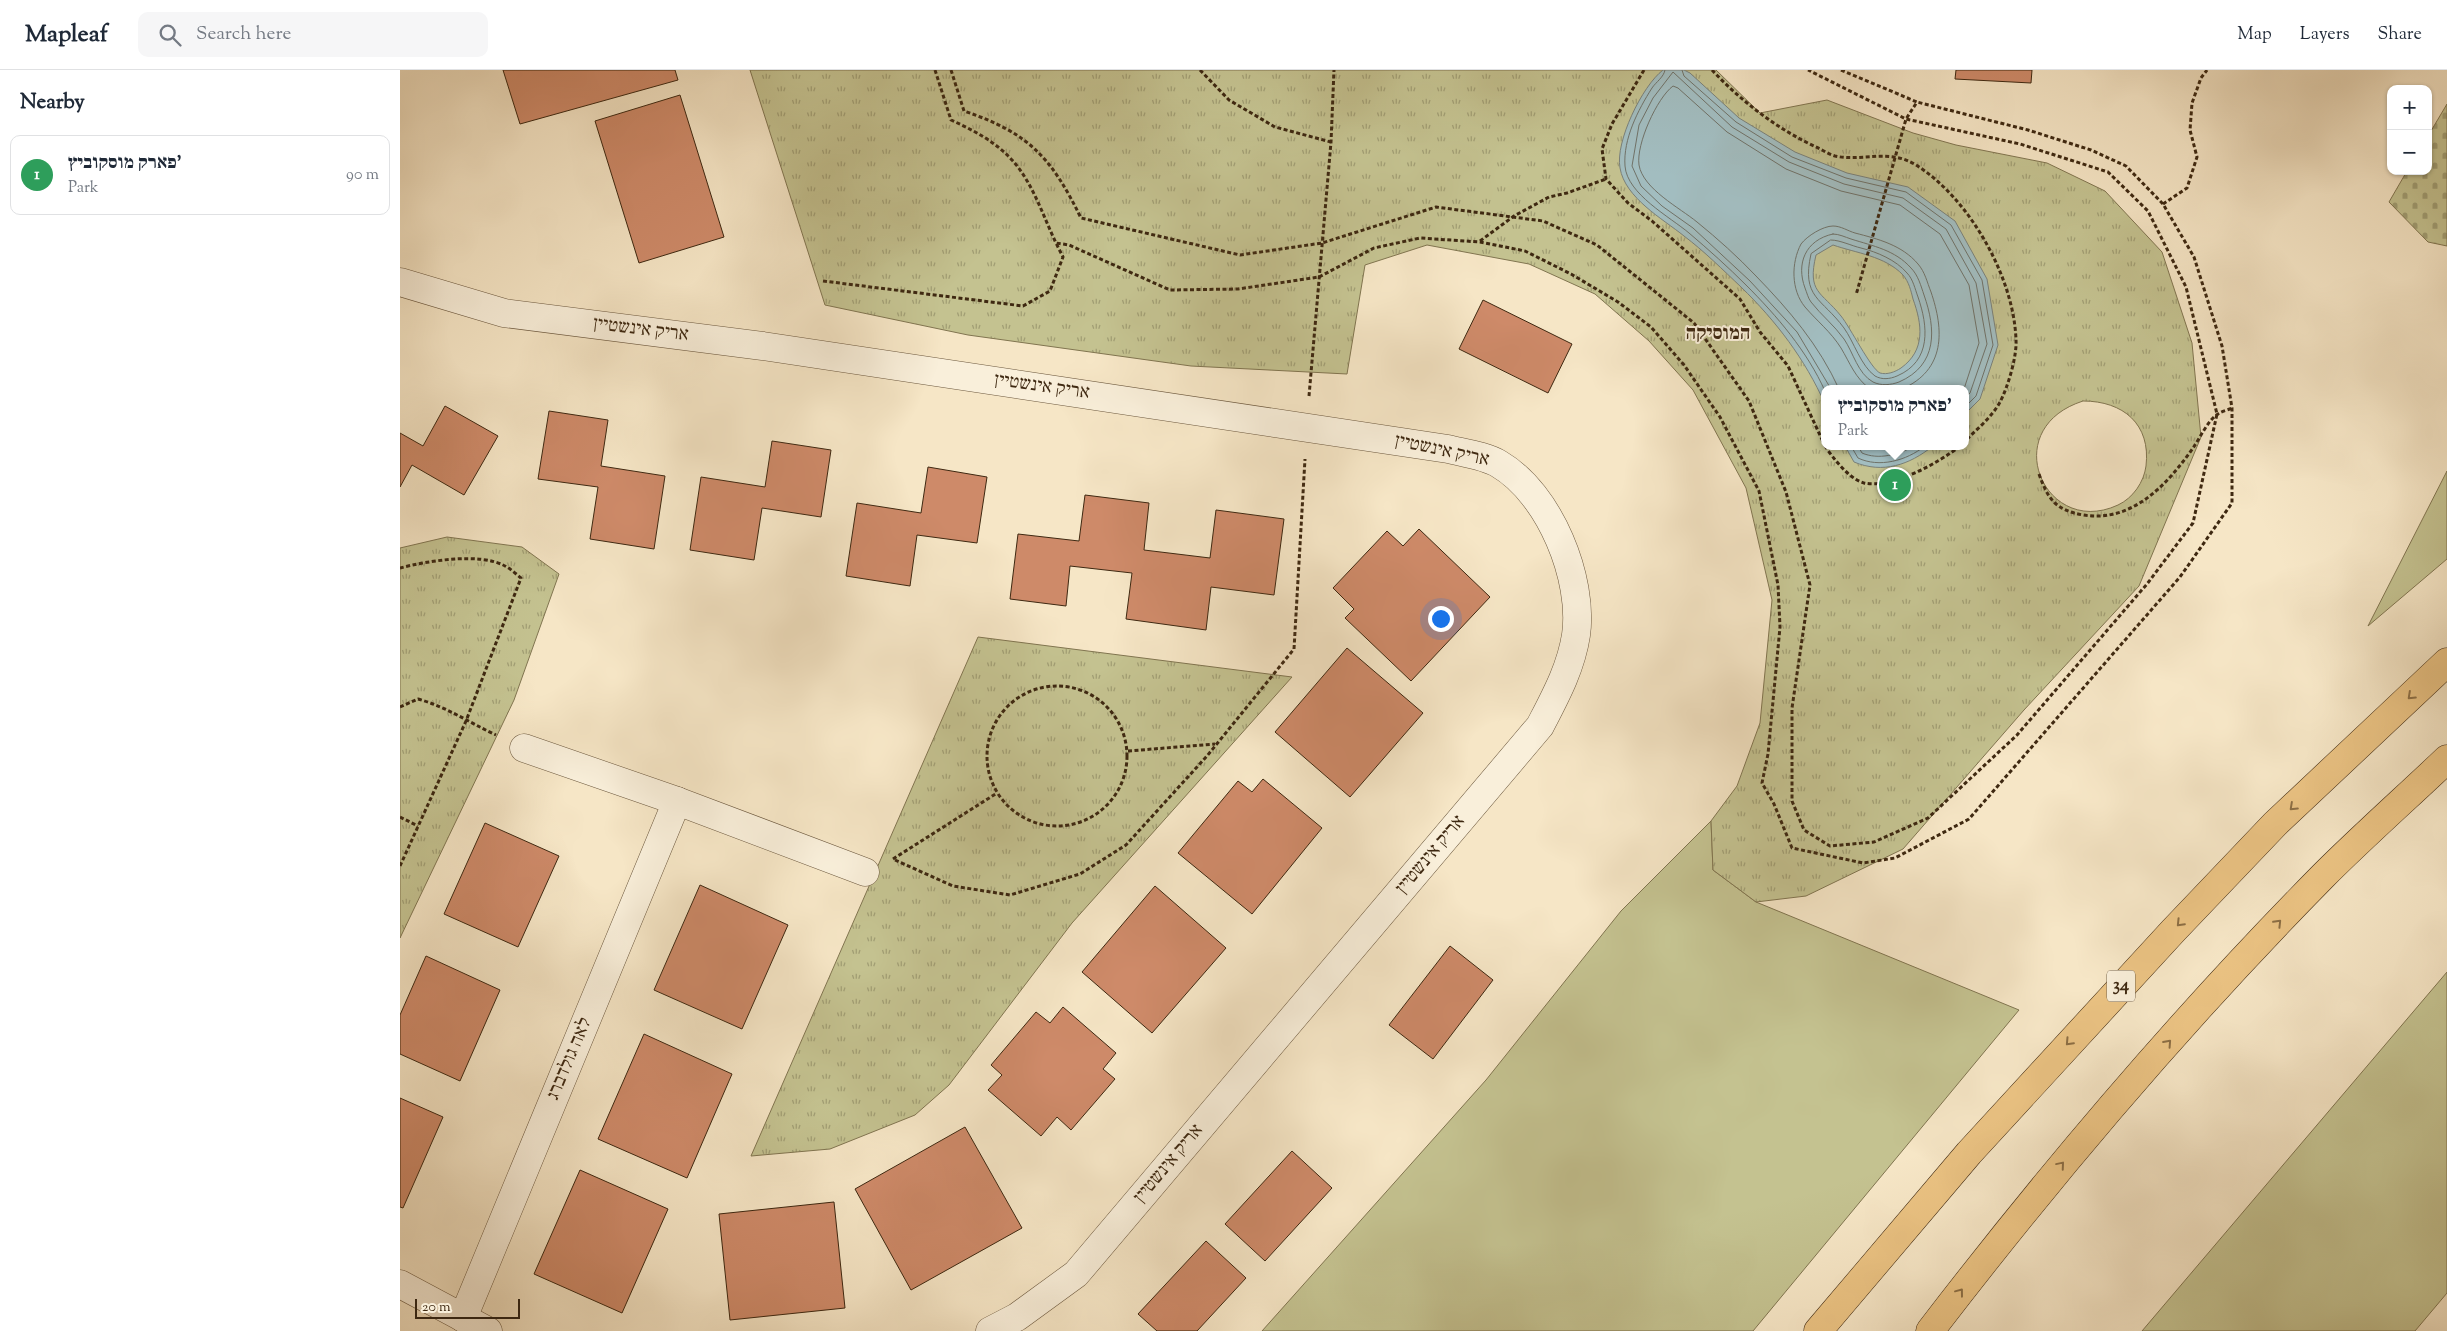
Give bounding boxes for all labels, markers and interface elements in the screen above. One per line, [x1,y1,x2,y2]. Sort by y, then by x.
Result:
search box [138,12,488,57]
text: Mapleaf [25,18,108,52]
icon: search [156,21,184,49]
text: Search here [196,21,291,48]
text: Map [2237,22,2272,48]
text: Layers [2300,22,2350,48]
text: Share [2378,22,2422,48]
map controls [2387,85,2432,175]
button: + [2387,85,2432,130]
text: Nearby [20,88,85,118]
button: − [2387,130,2432,175]
text: פארק מוסקוביץ' [68,150,182,177]
text: 1 [34,164,40,187]
text: 90 m [346,164,379,187]
text: Park [68,177,99,200]
street label: אריק אינשטיין [592,311,690,349]
district label: המוסיקה [1686,320,1750,349]
street label: אריק אינשטיין [993,367,1091,407]
popup [1821,385,1969,450]
text: פארק מוסקוביץ' [1838,393,1952,420]
text: Park [1838,420,1869,443]
street label: אריק אינשטיין [1392,428,1492,474]
pin: 1 [1879,466,1911,504]
your location [1428,606,1454,632]
one-way arrow [2408,690,2417,699]
one-way arrow [2290,801,2299,810]
street label: אריק אינשטיין [1390,810,1472,900]
one-way arrow [2177,918,2186,927]
one-way arrow [2272,920,2281,929]
road number: 34 [2107,970,2135,1001]
street label: לאה גולדברג [541,1014,599,1104]
one-way arrow [2066,1037,2075,1046]
one-way arrow [2162,1039,2171,1048]
street label: אריק אינשטיין [1128,1119,1210,1209]
one-way arrow [2056,1162,2065,1171]
one-way arrow [1954,1289,1962,1298]
scale bar [415,1296,520,1319]
text: 20 m [422,1298,451,1318]

